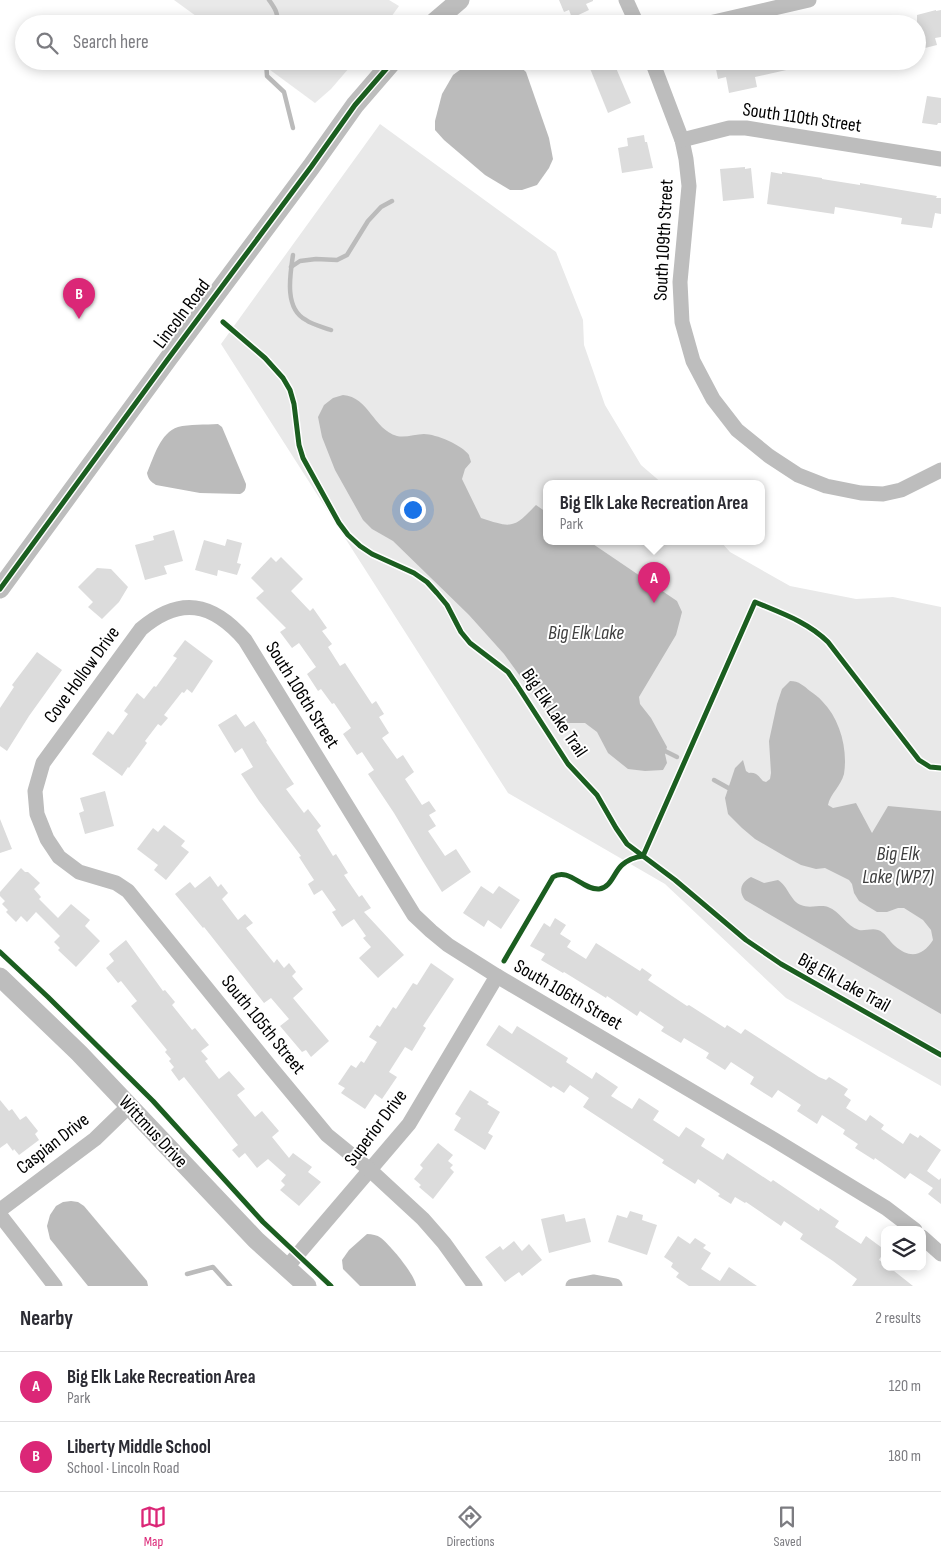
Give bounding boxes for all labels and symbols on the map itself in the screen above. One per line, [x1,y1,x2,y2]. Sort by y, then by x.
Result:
street label: South 110th Street [741,98,863,138]
street label: South 109th Street [649,178,679,301]
street label: Lincoln Road [149,275,215,353]
pin: B [63,278,95,319]
your location [400,497,426,523]
pin: A [638,562,670,603]
water label: Big Elk Lake [548,621,624,645]
street label: Cove Hollow Drive [39,622,125,728]
street label: South 106th Street [260,637,344,753]
street label: Big Elk Lake Trail [516,664,592,762]
water label: Big Elk Lake (WP7) [862,842,934,889]
street label: Big Elk Lake Trail [794,948,894,1018]
street label: South 106th Street [510,955,626,1035]
street label: South 105th Street [216,971,310,1079]
street label: Superior Drive [340,1085,412,1171]
street label: Wittmus Drive [114,1091,192,1173]
street label: Caspian Drive [12,1108,94,1180]

